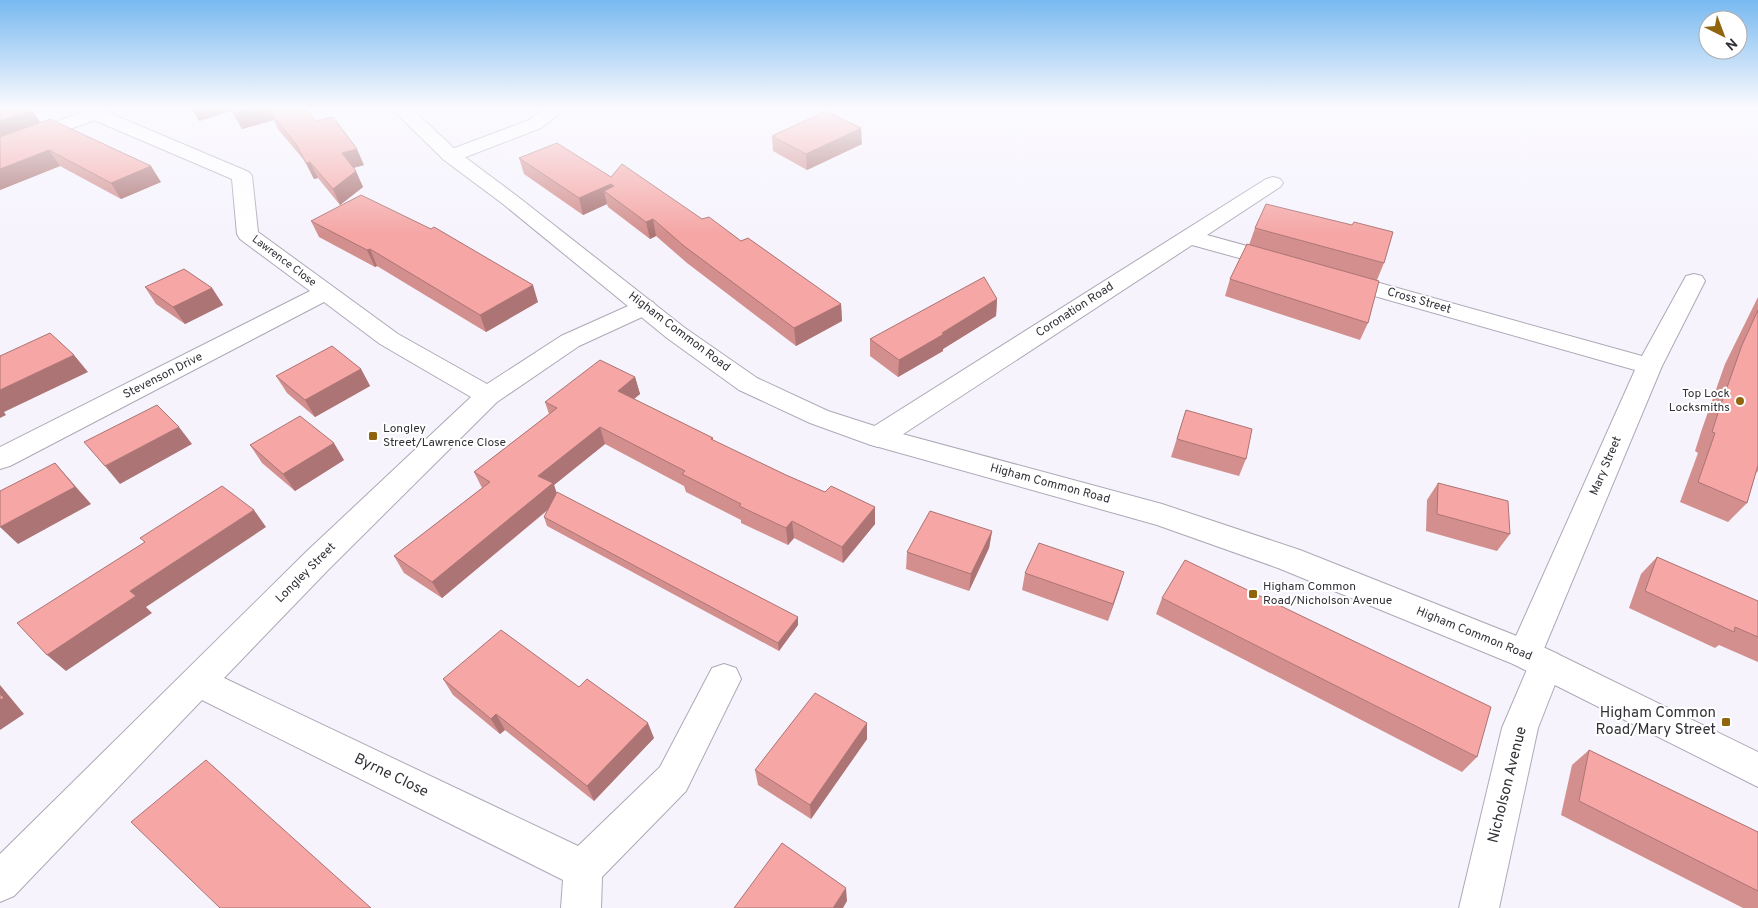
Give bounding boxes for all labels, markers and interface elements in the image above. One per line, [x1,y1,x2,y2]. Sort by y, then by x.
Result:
north arrow [1698,10,1748,60]
text: N [1721,34,1740,53]
street label: Lawrence Close [249,232,319,290]
street label: Coronation Road [1033,279,1117,341]
street label: Cross Street [1385,284,1453,318]
street label: Higham Common Road [625,288,733,376]
street label: Stevenson Drive [120,349,206,403]
place label: Top Lock Locksmiths [1669,386,1730,416]
marker: Top Lock Locksmiths [1734,395,1746,407]
place label: Longley Street/Lawrence Close [383,421,506,451]
marker: Longley Street/Lawrence Close [367,430,379,442]
street label: Mary Street [1586,434,1626,498]
street label: Higham Common Road [988,460,1112,508]
street label: Longley Street [273,540,339,606]
place label: Higham Common Road/Nicholson Avenue [1263,579,1392,609]
marker: Higham Common Road/Nicholson Avenue [1247,588,1259,600]
street label: Higham Common Road [1414,603,1534,665]
place label: Higham Common Road/Mary Street [1596,704,1716,740]
marker: Higham Common Road/Mary Street [1720,716,1732,728]
street label: Nicholson Avenue [1484,725,1532,845]
street label: Byrne Close [351,750,431,802]

